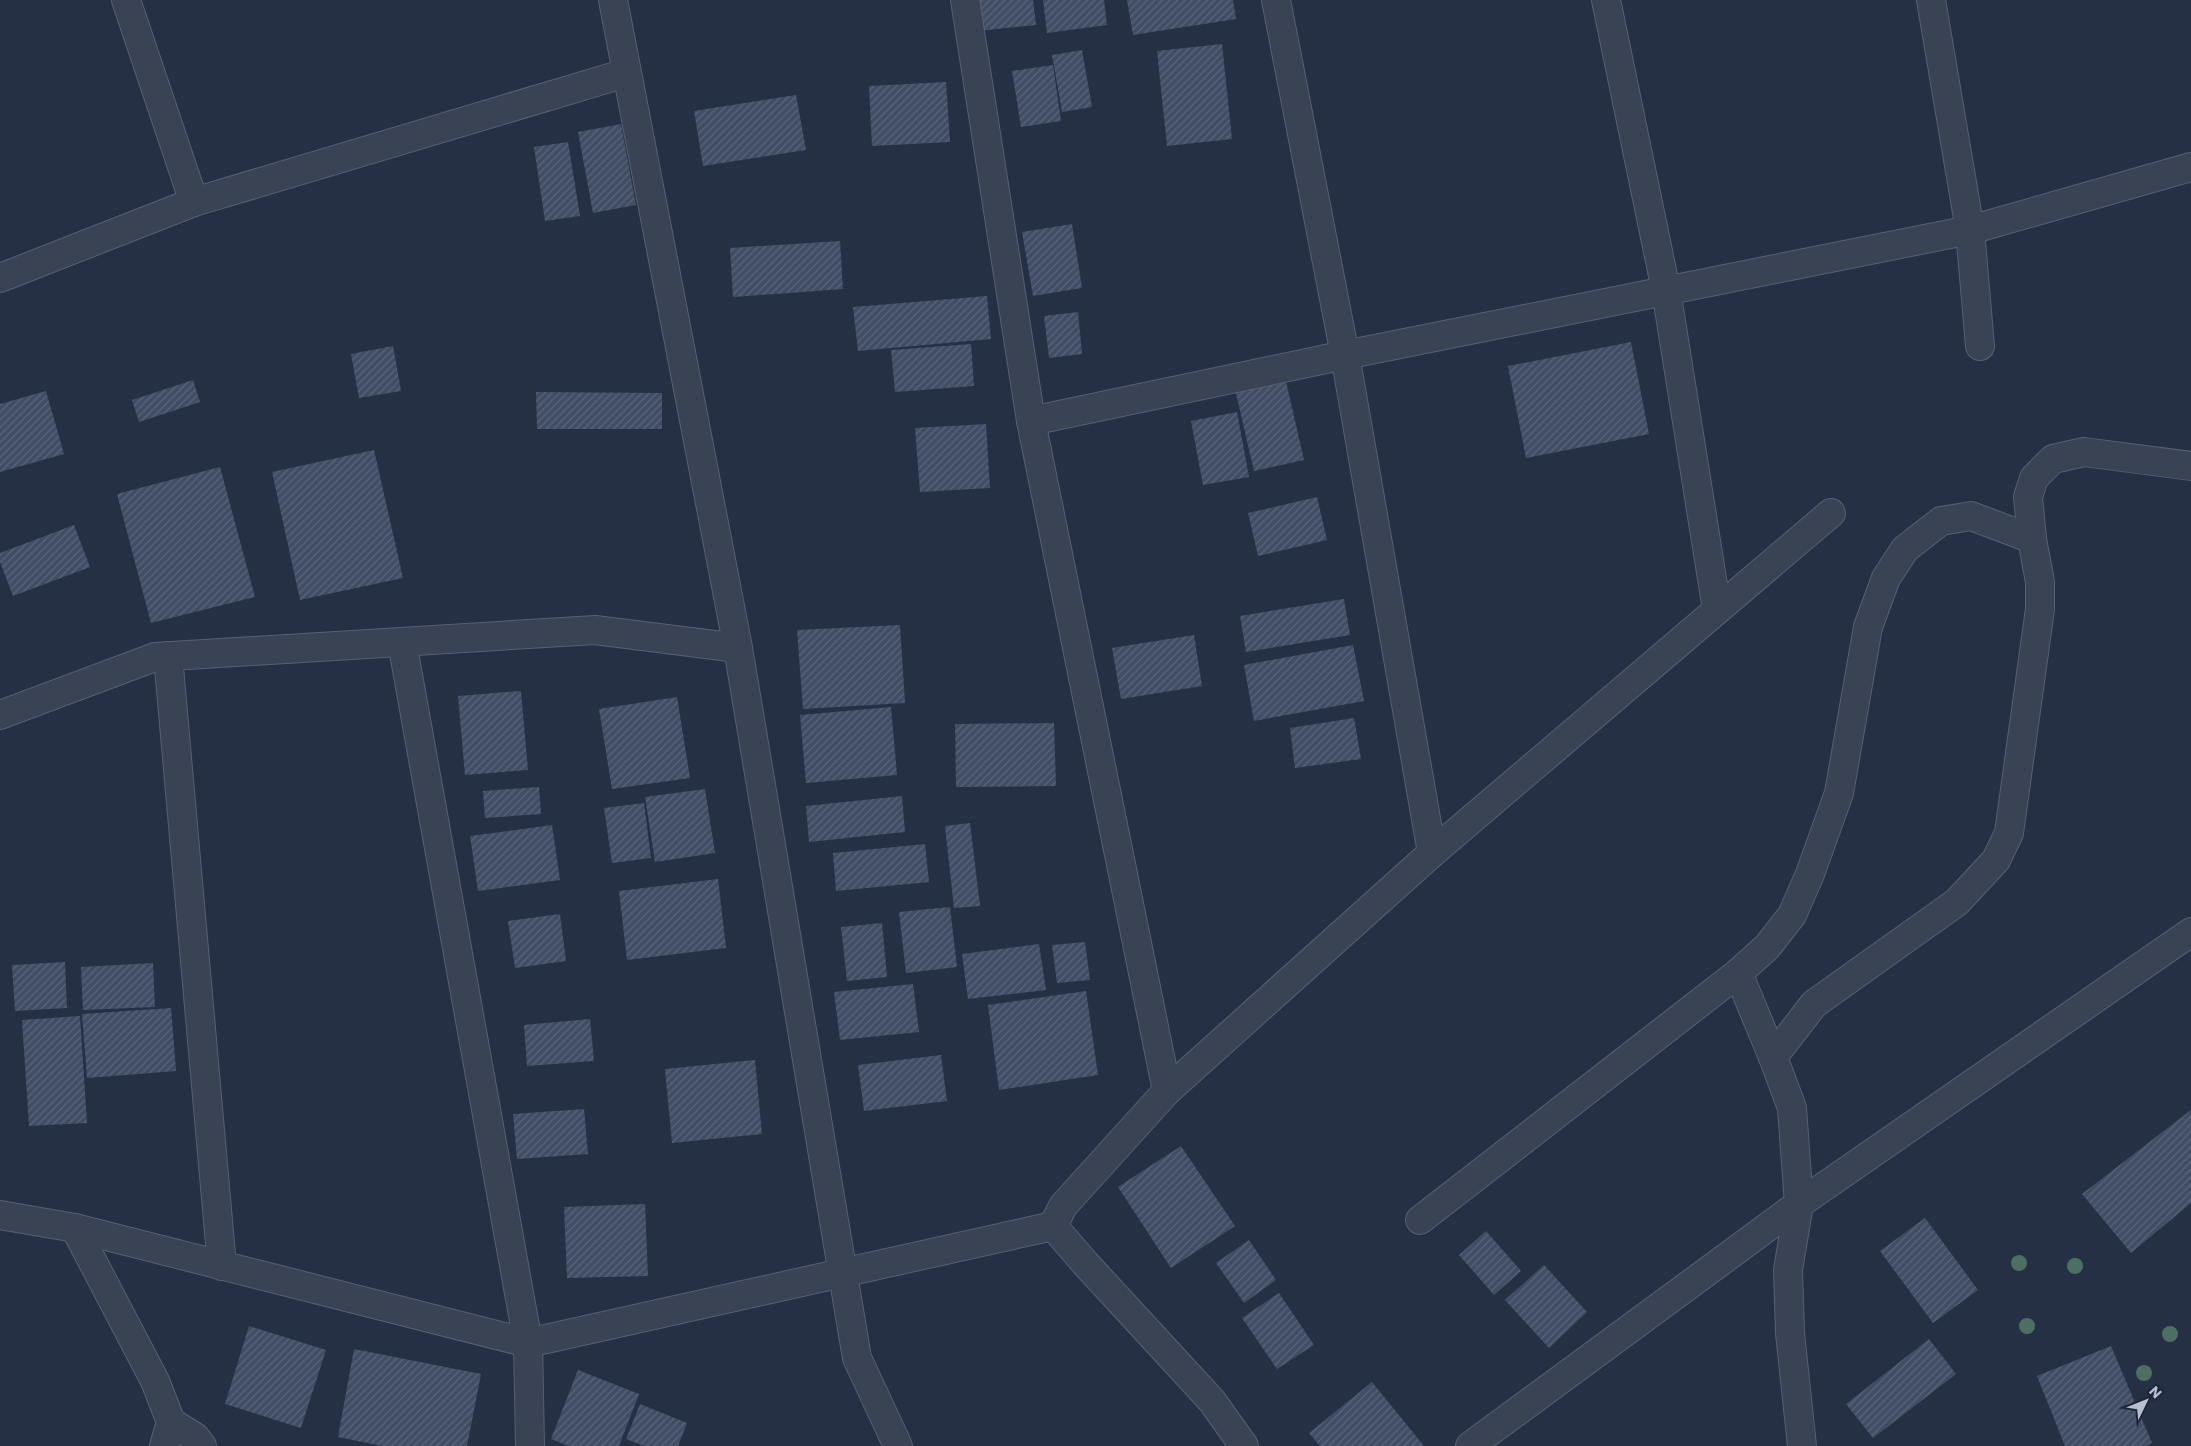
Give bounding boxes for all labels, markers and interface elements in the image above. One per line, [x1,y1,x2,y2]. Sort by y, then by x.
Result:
north arrow [2121,1376,2171,1426]
text: N [2145,1381,2166,1403]

